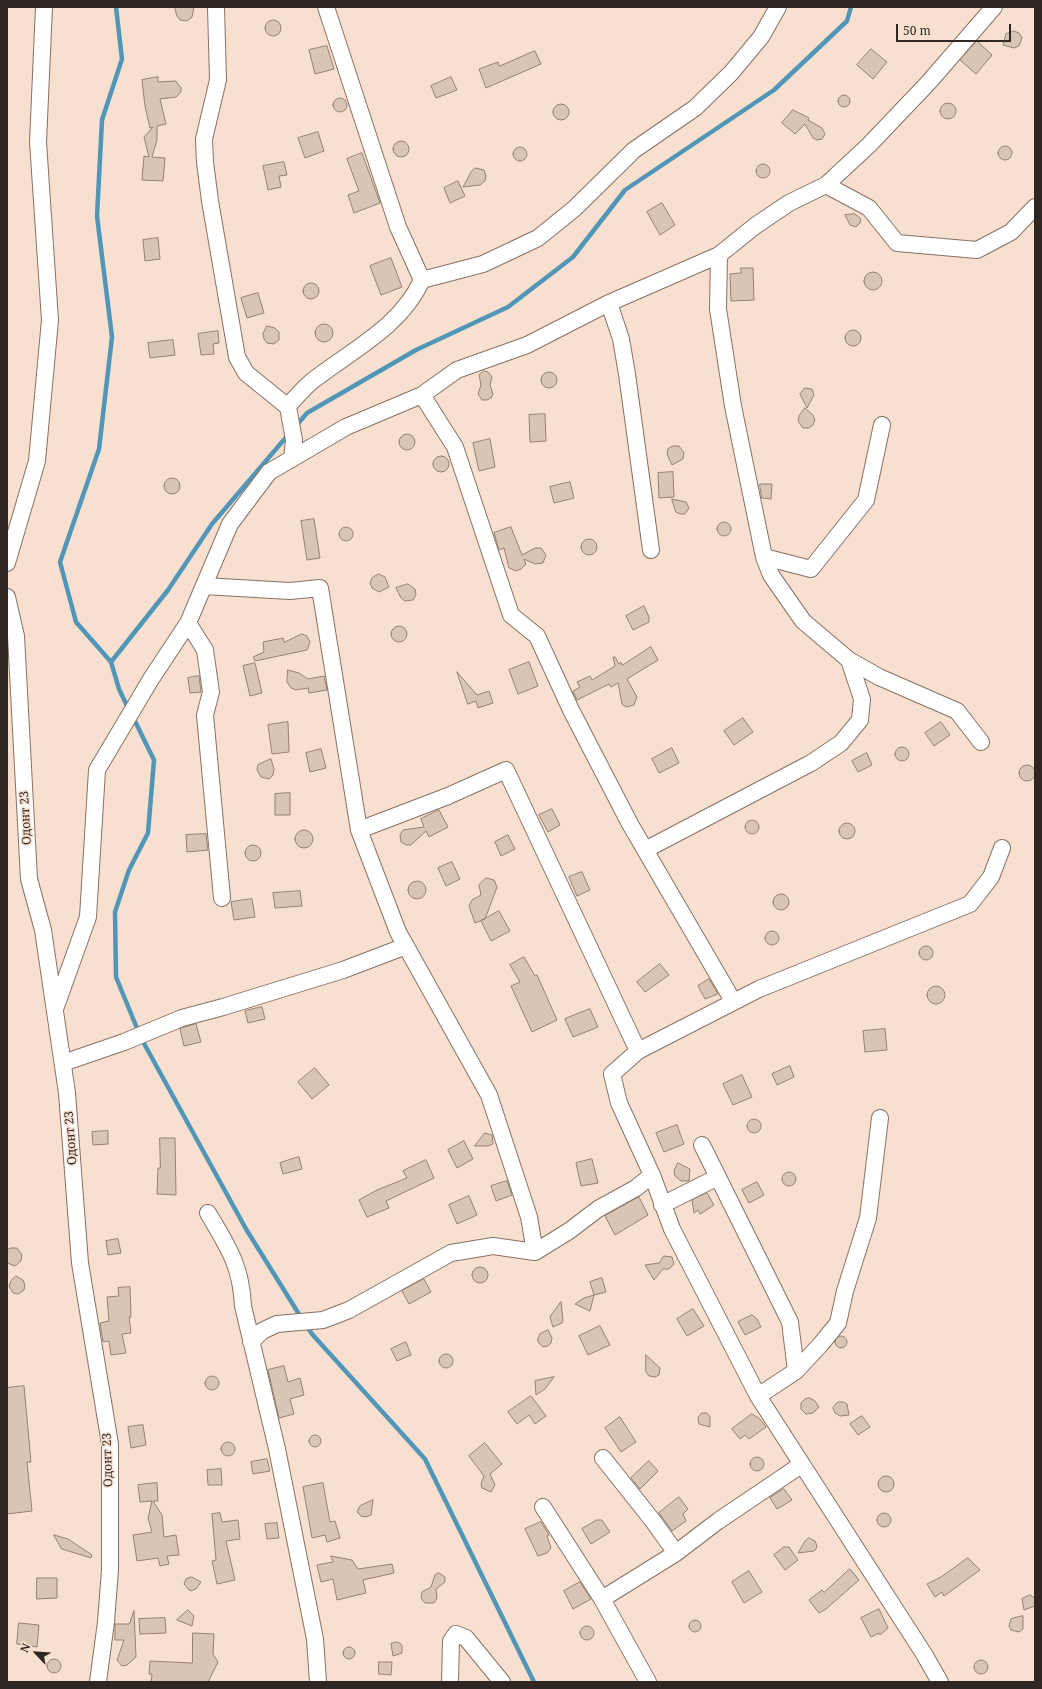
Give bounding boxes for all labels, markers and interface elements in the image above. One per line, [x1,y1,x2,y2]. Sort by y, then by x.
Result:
scale bar [898,16,1013,42]
text: 50 m [903,22,931,39]
street label: Одонт 23 [17,791,35,845]
street label: Одонт 23 [62,1110,80,1166]
street label: Одонт 23 [100,1433,116,1487]
north arrow [16,1633,56,1673]
text: N [16,1641,33,1655]

